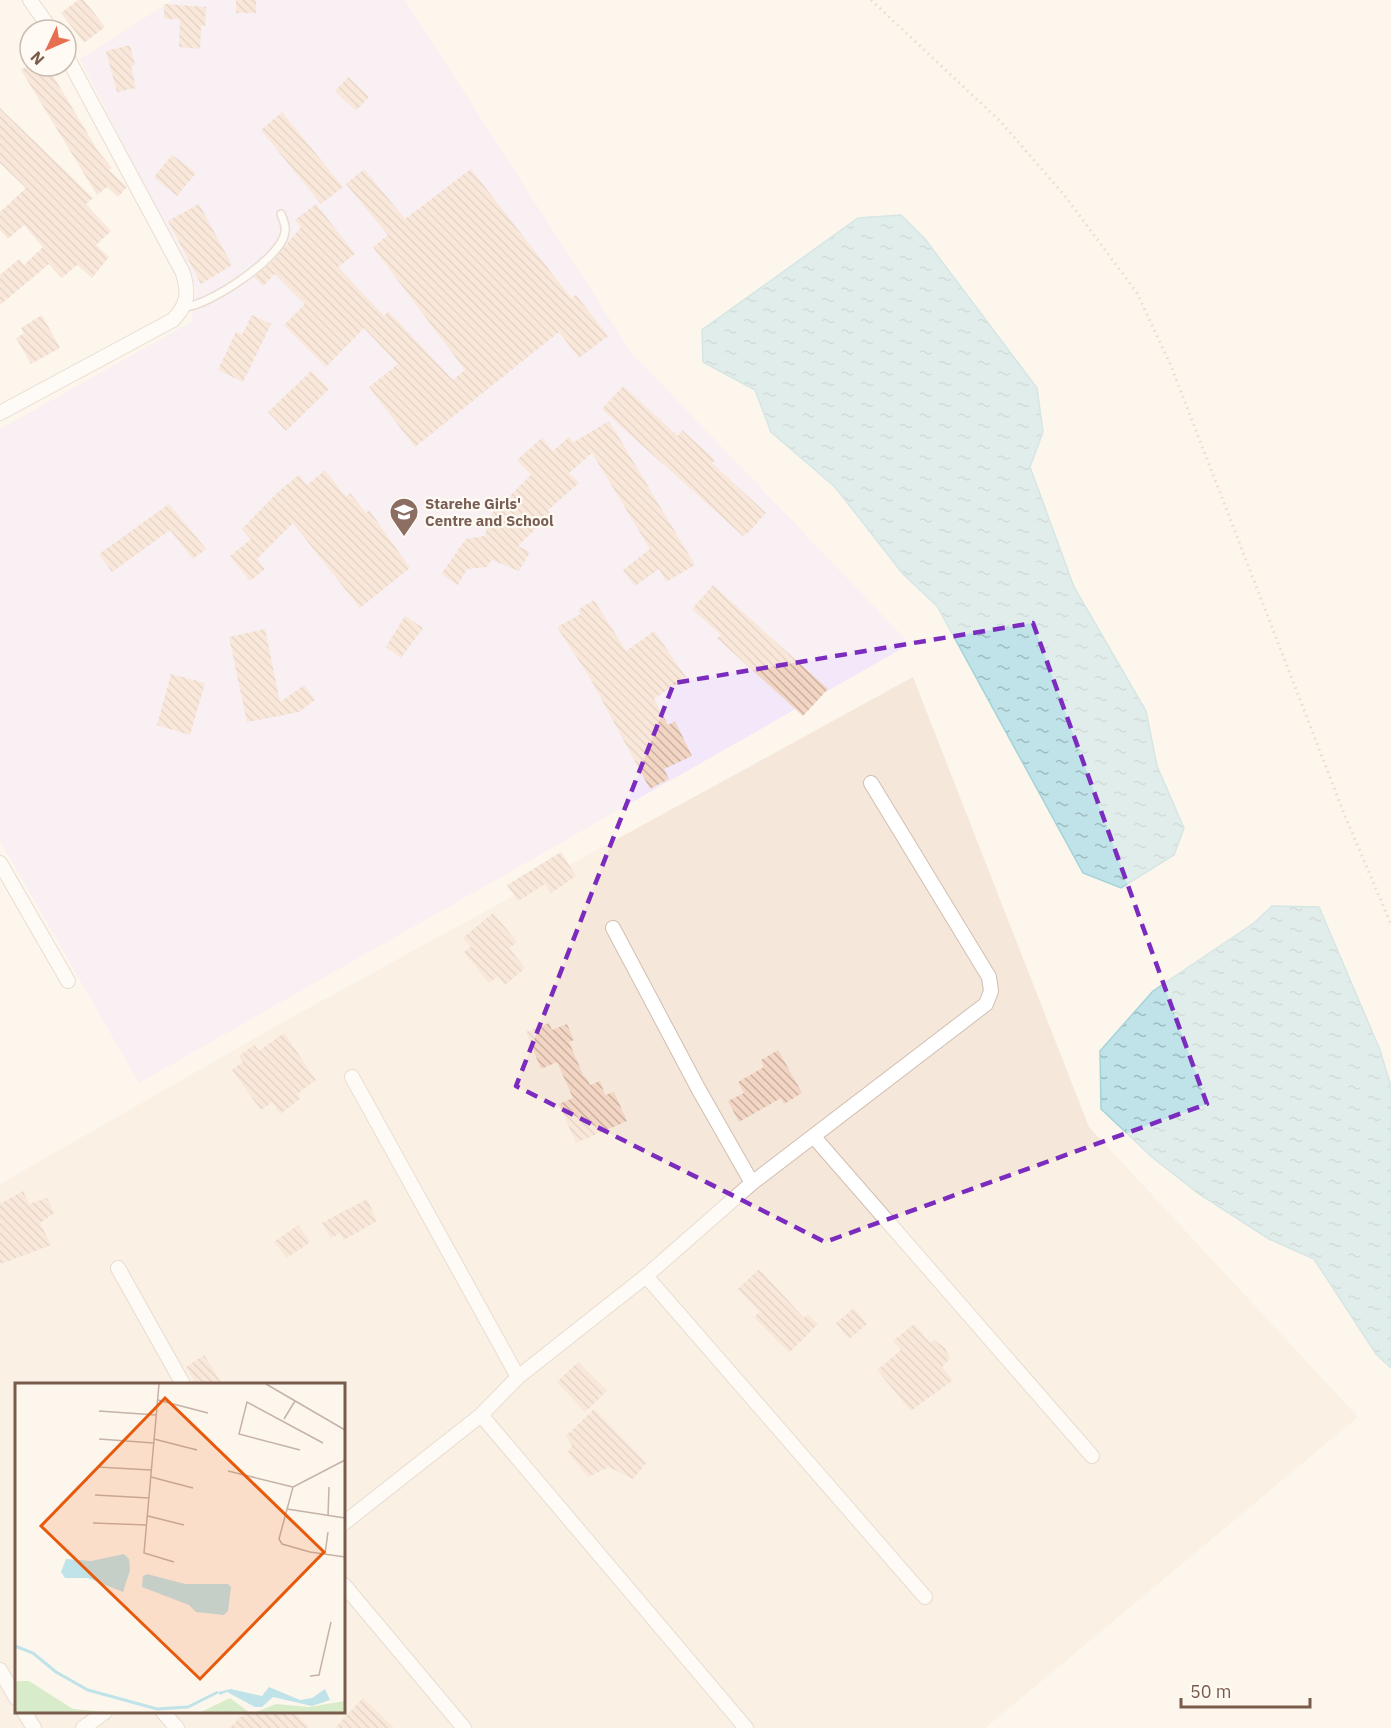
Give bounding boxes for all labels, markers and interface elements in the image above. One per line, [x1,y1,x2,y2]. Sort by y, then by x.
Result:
north arrow [18,18,78,78]
text: N [26,47,48,70]
place label: Starehe Girls' Centre and School [425,494,554,530]
school or university icon: Starehe Girls' Centre and School [388,496,420,538]
inset map [15,1383,345,1713]
scale bar [1181,1671,1310,1709]
text: 50 m [1190,1680,1232,1703]

